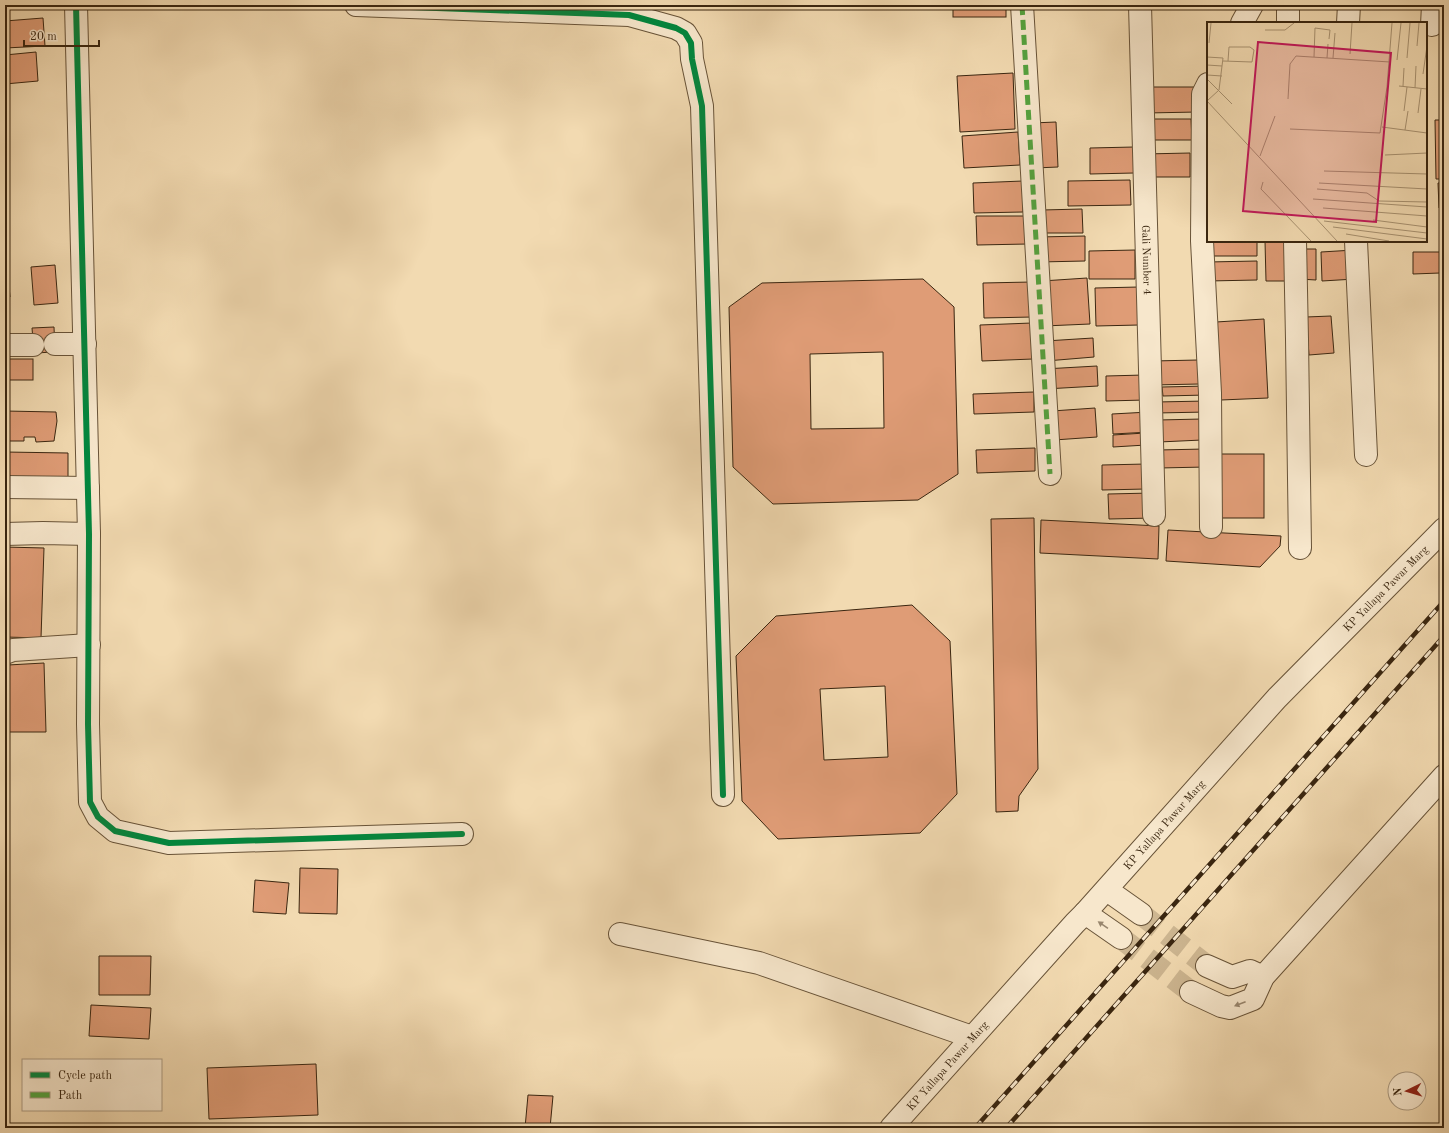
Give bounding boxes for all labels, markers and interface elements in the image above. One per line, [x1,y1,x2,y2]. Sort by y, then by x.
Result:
scale bar [24,22,99,48]
inset map [1207,22,1427,242]
text: 20 m [30,31,57,43]
street label: Gali Number 4 [1139,225,1152,295]
street label: KP Yallapa Pawar Marg [1342,544,1431,634]
street label: KP Yallapa Pawar Marg [1122,779,1208,873]
one-way arrow [1097,922,1109,929]
one-way arrow [1233,1002,1245,1008]
street label: KP Yallapa Pawar Marg [905,1020,991,1113]
legend [22,1059,162,1111]
text: Cycle path [58,1070,113,1082]
north arrow [1387,1071,1427,1111]
text: N [1393,1086,1404,1096]
text: Path [58,1090,83,1102]

